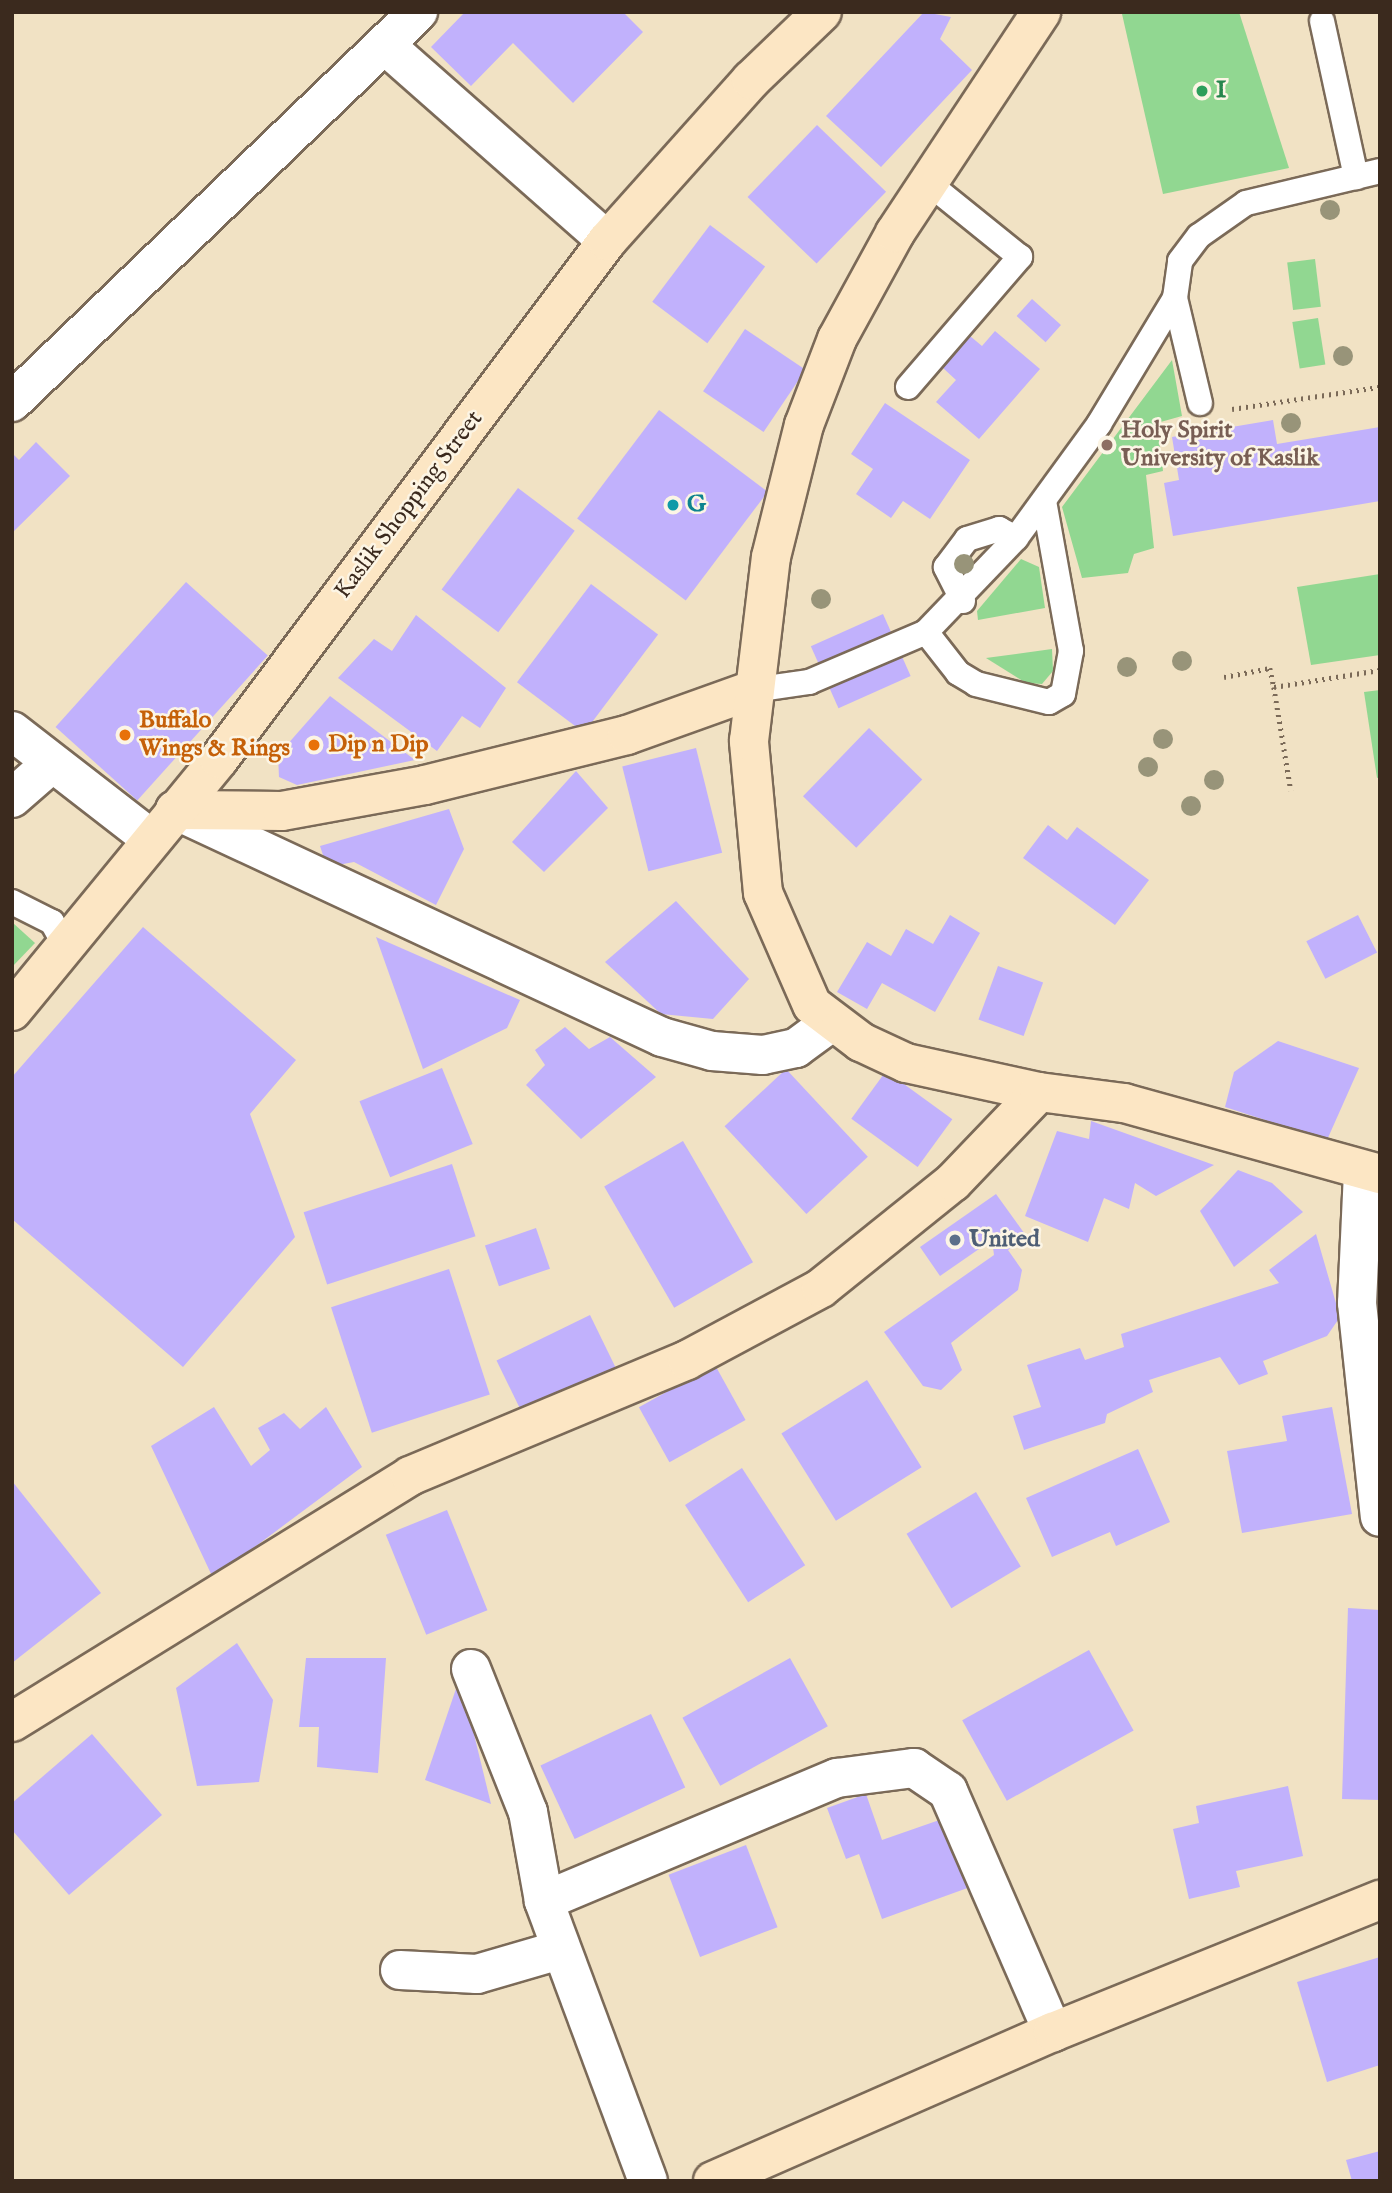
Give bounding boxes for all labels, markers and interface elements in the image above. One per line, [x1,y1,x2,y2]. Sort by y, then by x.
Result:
place label: I [1216,77,1226,105]
marker: I [1194,83,1210,99]
street label: Kaslik Shopping Street [329,405,489,605]
place label: Holy Spirit University of Kaslik [1121,417,1319,473]
marker: Holy Spirit University of Kaslik [1099,437,1115,453]
place label: G [687,491,706,519]
marker: G [665,497,681,513]
place label: Buffalo Wings & Rings [139,707,290,763]
marker: Buffalo Wings & Rings [117,727,133,743]
place label: Dip n Dip [328,731,429,759]
marker: Dip n Dip [306,737,322,753]
place label: United [969,1226,1040,1254]
marker: United [947,1232,963,1248]

